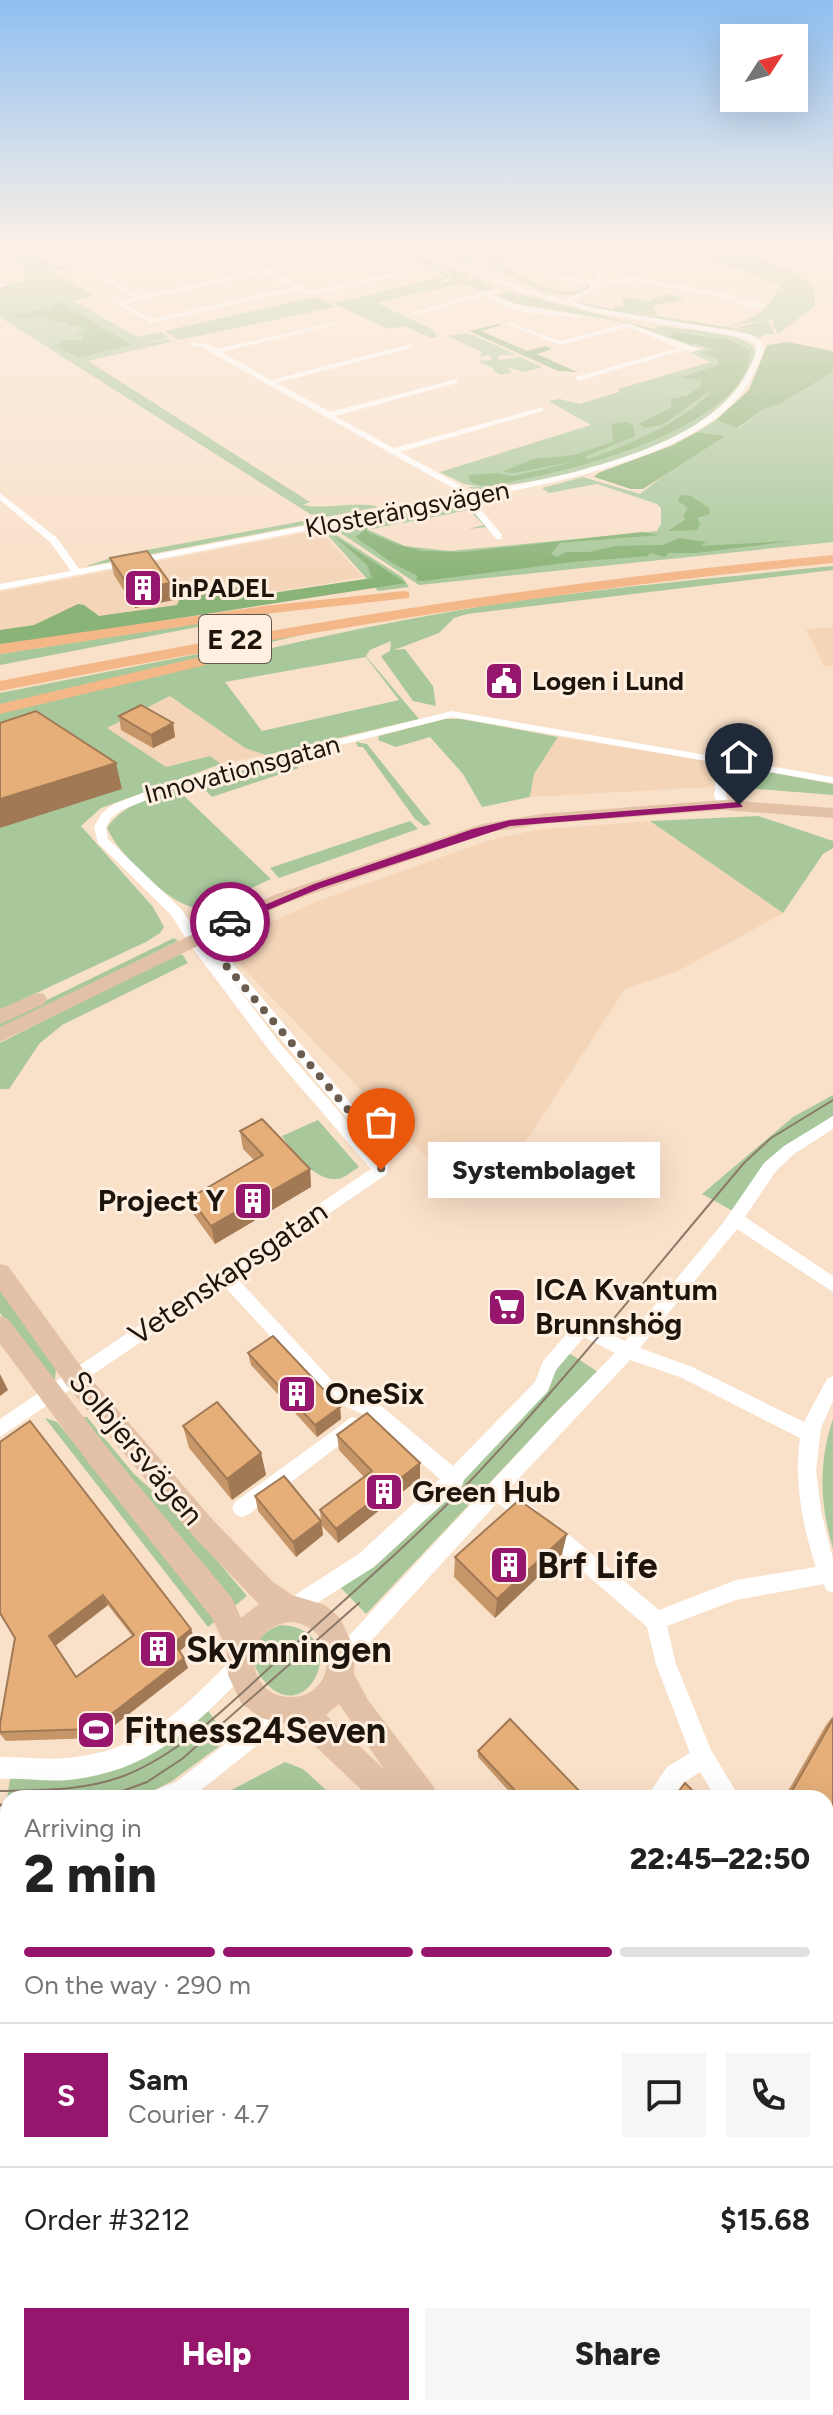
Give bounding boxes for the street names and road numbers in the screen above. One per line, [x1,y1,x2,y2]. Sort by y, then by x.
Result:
street label: Klosterängsvägen [302,474,512,544]
road number: E 22 [199,615,271,663]
street label: Innovationsgatan [141,728,343,810]
street label: Vetenskapsgatan [121,1192,334,1353]
street label: Solbjersvägen [61,1363,212,1532]

